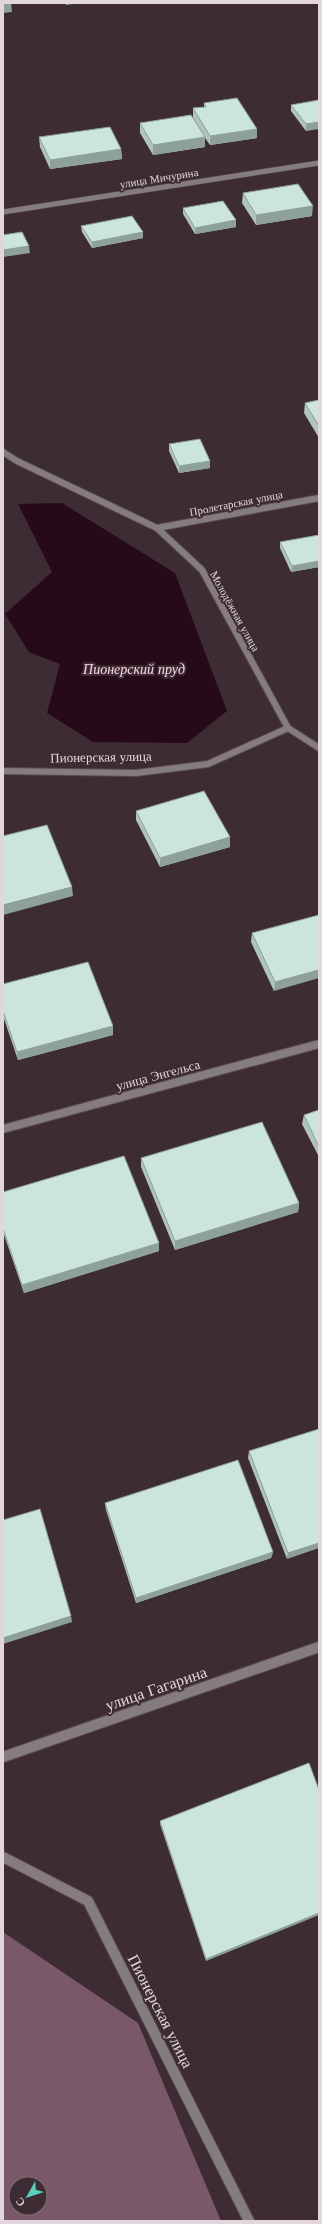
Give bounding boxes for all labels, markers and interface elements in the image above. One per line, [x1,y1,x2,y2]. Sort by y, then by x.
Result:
street label: улица Мичурина [119,165,199,191]
street label: Пролетарская улица [188,487,284,519]
street label: Молодёжная улица [207,568,263,654]
water label: Пионерский пруд [82,660,185,678]
street label: Пионерская улица [50,748,152,766]
street label: улица Энгельса [114,1056,202,1094]
street label: улица Гагарина [103,1661,209,1715]
street label: Пионерская улица [124,1951,198,2071]
north arrow [8,2176,48,2216]
text: С [12,2195,28,2210]

